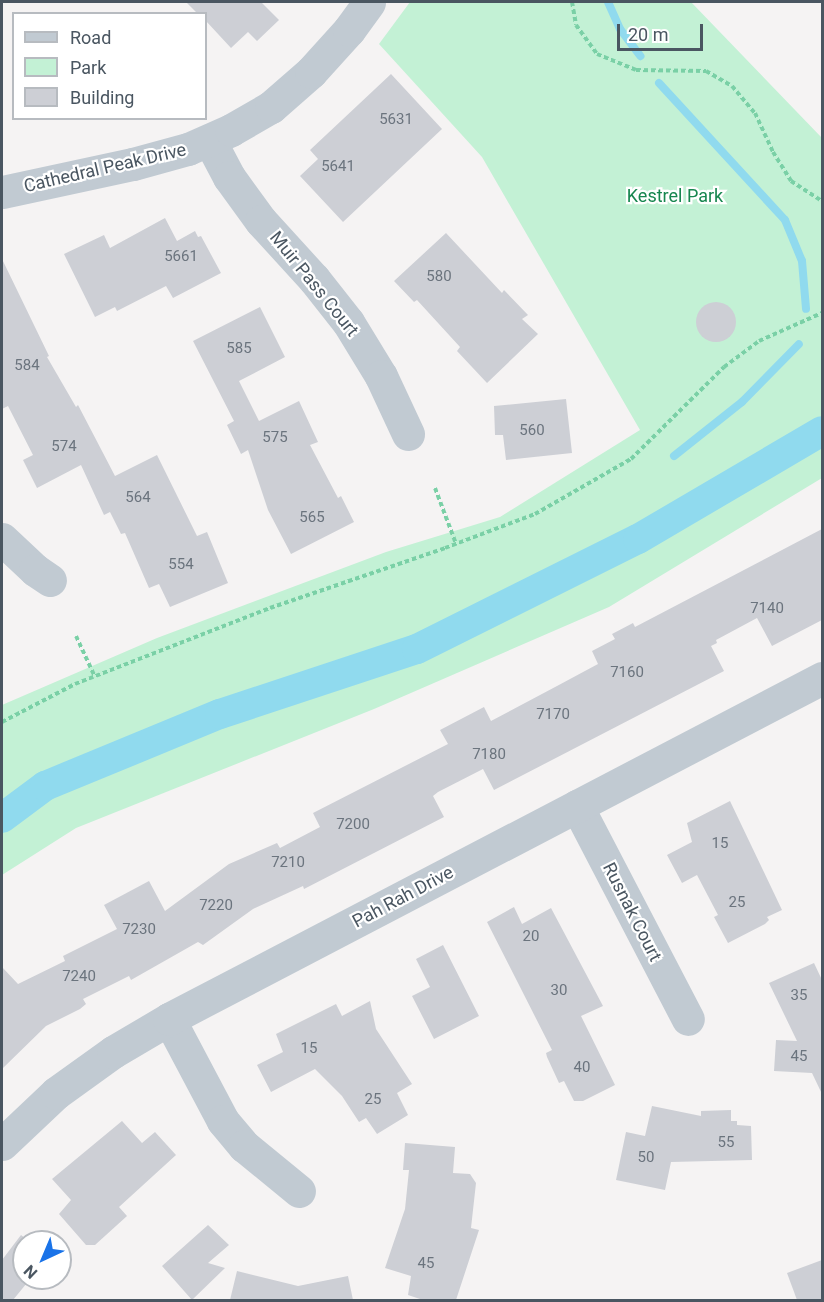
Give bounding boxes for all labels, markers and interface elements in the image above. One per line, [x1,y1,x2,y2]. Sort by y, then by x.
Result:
legend [12,12,207,120]
scale bar [620,12,706,50]
text: 20 m [628,24,668,45]
text: Road [70,27,111,48]
text: Park [70,57,106,78]
text: Building [70,87,134,108]
house number: 5631 [379,111,413,129]
street label: Cathedral Peak Drive [22,139,188,197]
house number: 5641 [321,158,355,176]
park label: Kestrel Park [627,185,723,207]
street label: Muir Pass Court [265,227,363,341]
house number: 5661 [164,248,198,266]
house number: 580 [426,268,452,286]
house number: 585 [226,340,252,358]
house number: 584 [14,357,40,375]
house number: 560 [519,422,545,440]
house number: 575 [262,429,288,447]
house number: 574 [51,438,77,456]
house number: 564 [125,489,151,507]
house number: 565 [299,509,325,527]
house number: 554 [168,556,194,574]
house number: 7140 [750,600,784,618]
house number: 7160 [610,664,644,682]
house number: 7170 [536,706,570,724]
house number: 7180 [472,746,506,764]
house number: 7200 [336,816,370,834]
house number: 15 [712,835,728,853]
house number: 7210 [271,854,305,872]
street label: Rusnak Court [598,859,666,965]
street label: Pah Rah Drive [349,861,457,933]
house number: 25 [729,894,745,912]
house number: 7220 [199,897,233,915]
house number: 7230 [122,921,156,939]
house number: 20 [523,928,539,946]
house number: 7240 [62,968,96,986]
house number: 30 [551,982,567,1000]
house number: 35 [791,987,807,1005]
house number: 15 [301,1040,317,1058]
house number: 45 [791,1048,807,1066]
house number: 40 [574,1059,590,1077]
house number: 25 [365,1091,381,1109]
house number: 55 [718,1134,734,1152]
house number: 50 [638,1149,654,1167]
north arrow [12,1230,72,1290]
house number: 45 [418,1255,434,1273]
text: N [20,1261,41,1283]

